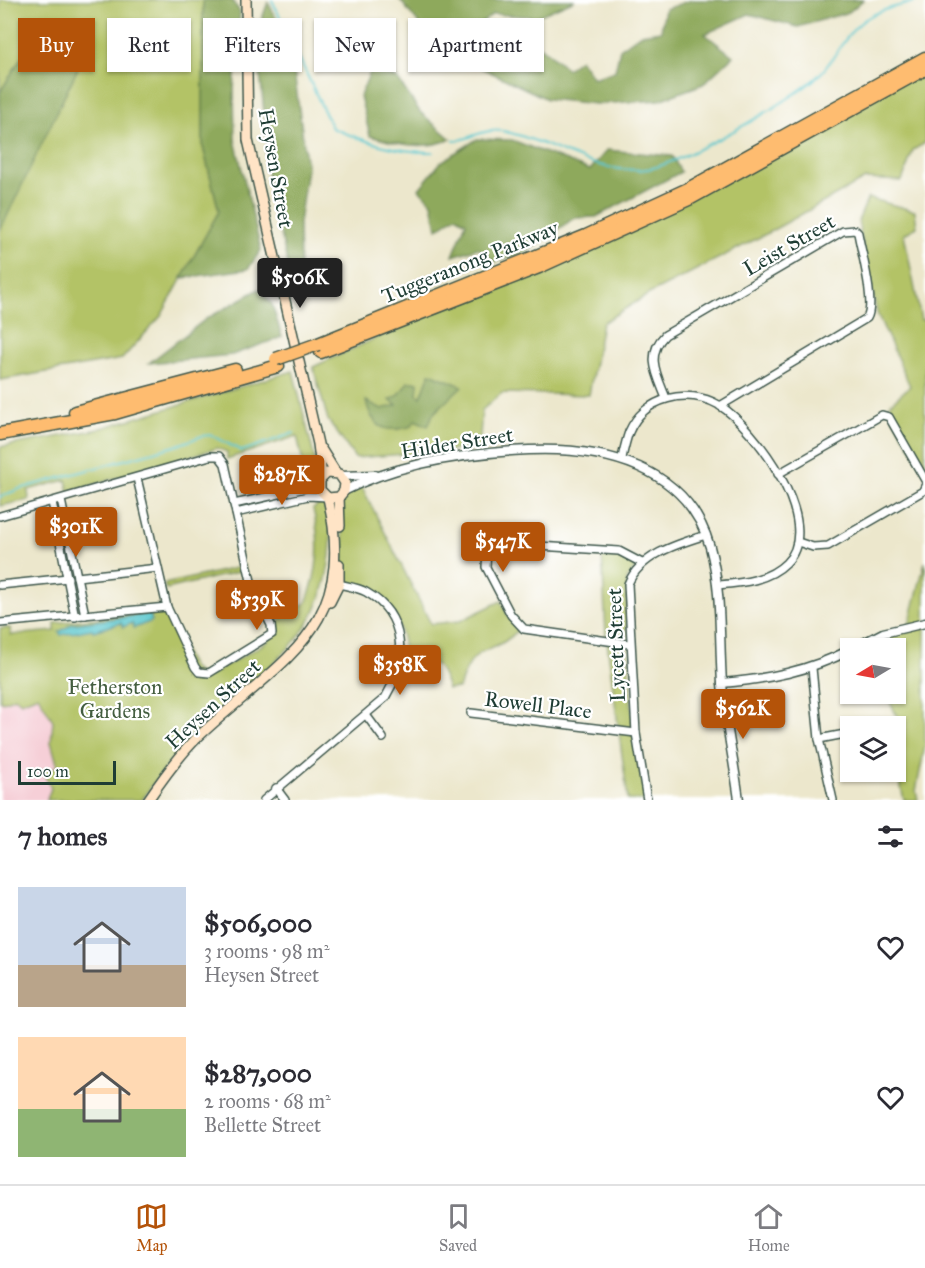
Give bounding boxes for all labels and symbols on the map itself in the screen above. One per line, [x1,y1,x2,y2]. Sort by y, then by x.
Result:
street label: Heysen Street [253,106,299,230]
street label: Leist Street [738,208,840,282]
street label: Tuggeranong Parkway [378,214,563,309]
pin: $506K [258,258,342,309]
street label: Hilder Street [399,421,516,465]
pin: $287K [240,455,324,506]
pin: $301K [34,507,118,558]
pin: $547K [461,522,545,573]
pin: $539K [215,580,299,631]
street label: Lycett Street [601,587,631,702]
north arrow [840,638,906,704]
pin: $358K [358,645,442,696]
street label: Heysen Street [160,653,266,755]
park label: Fetherston Gardens [68,674,162,724]
street label: Rowell Place [483,686,593,724]
pin: $562K [701,689,785,740]
scale bar [18,758,116,786]

